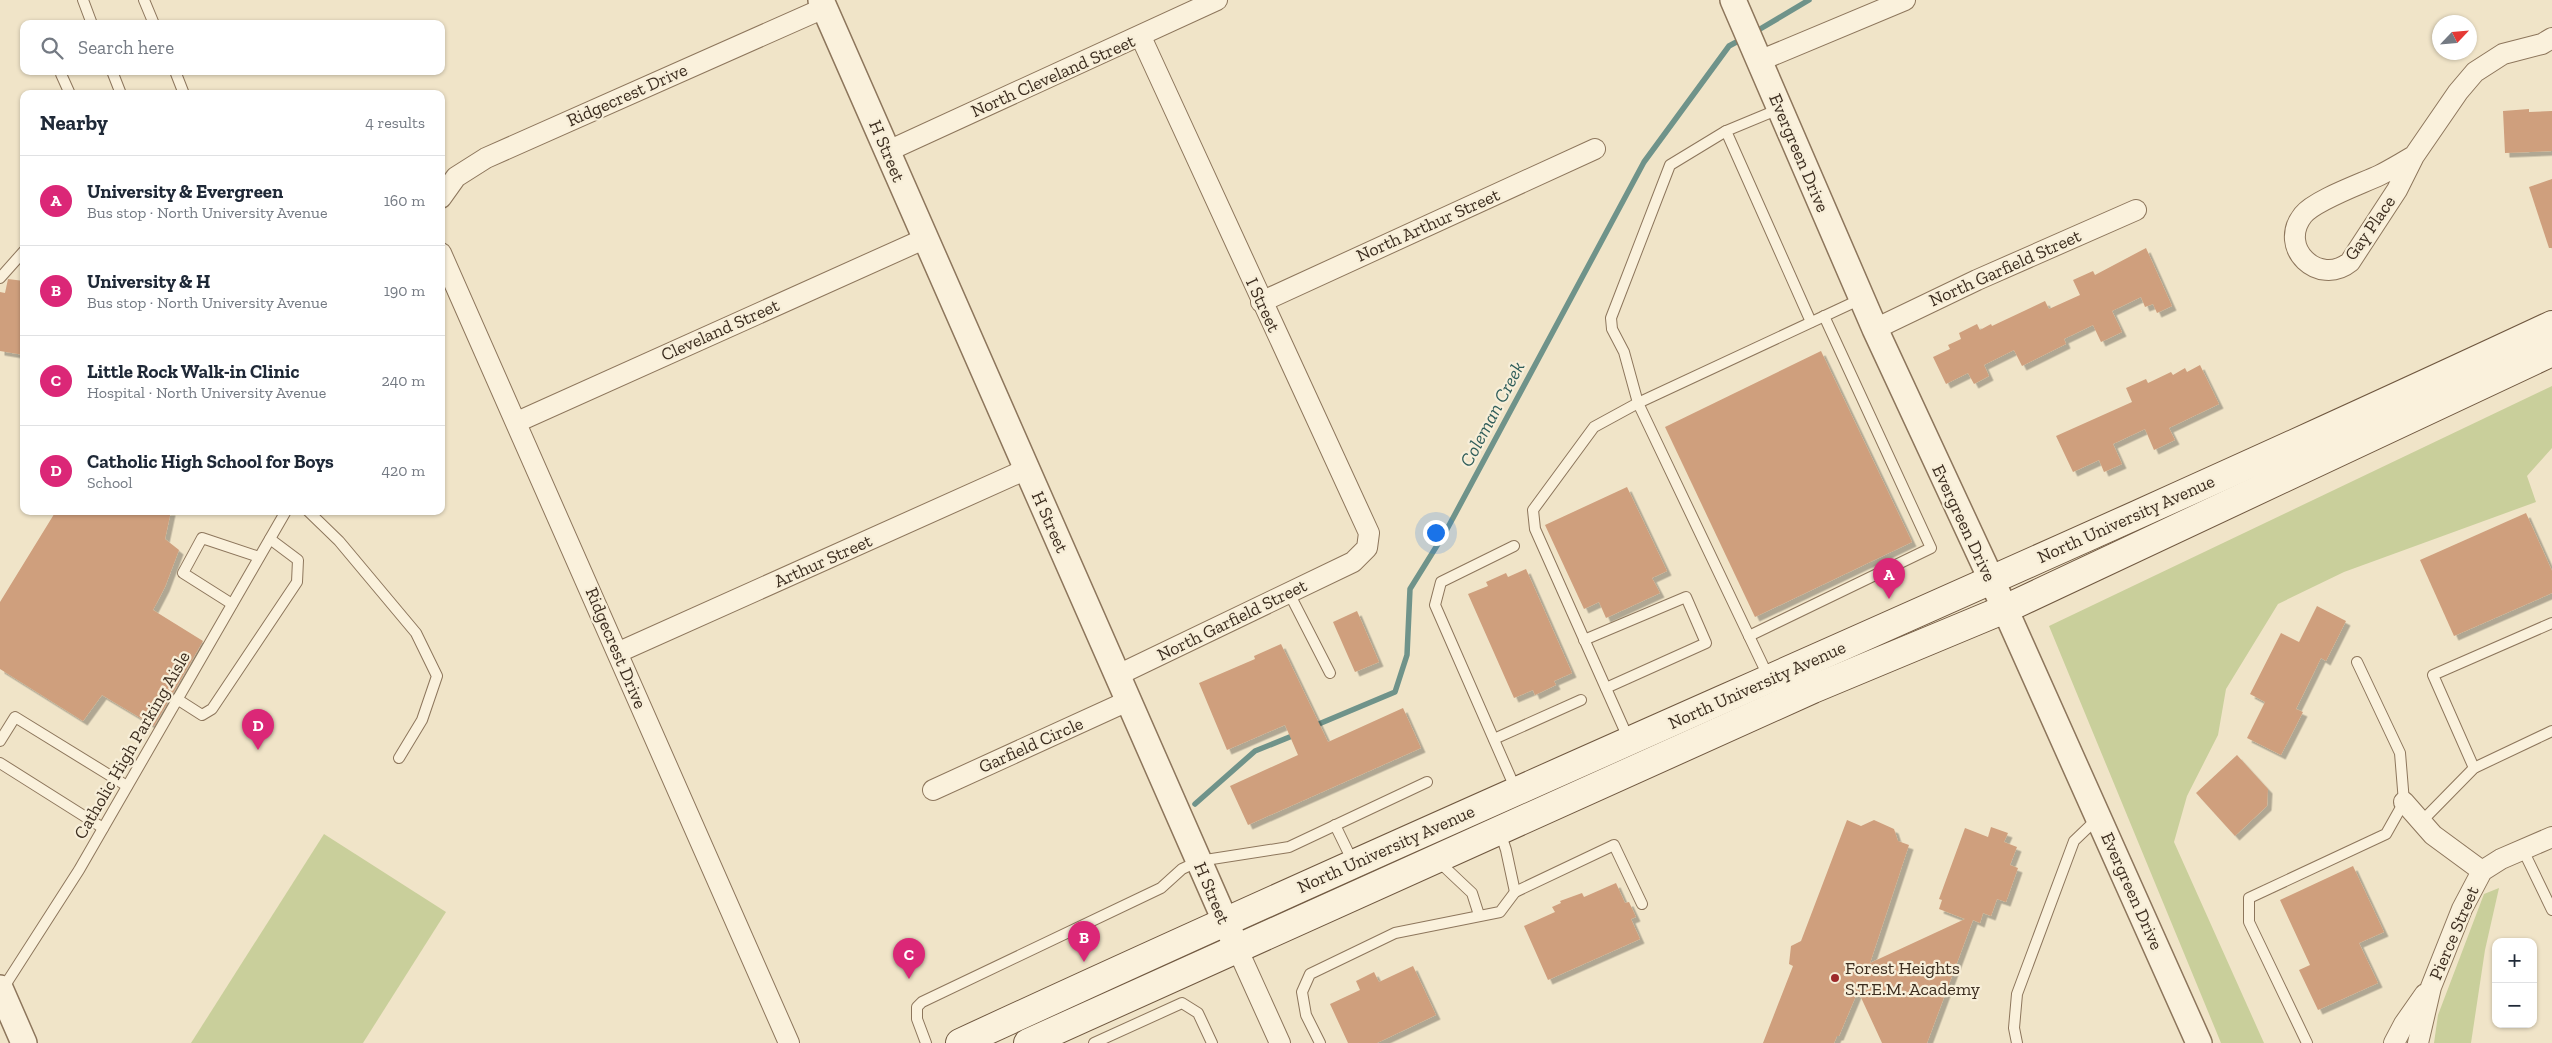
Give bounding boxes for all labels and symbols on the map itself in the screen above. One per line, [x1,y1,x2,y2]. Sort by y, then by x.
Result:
north arrow [2432,15,2477,60]
street label: North Cleveland Street [967,30,1139,122]
street label: Ridgecrest Drive [563,59,691,131]
street label: Evergreen Drive [1764,90,1834,216]
street label: H Street [864,117,910,186]
street label: North Arthur Street [1353,183,1503,267]
street label: Gay Place [2340,191,2400,265]
street label: North Garfield Street [1926,224,2085,311]
street label: I Street [1241,274,1285,336]
street label: Cleveland Street [657,294,783,366]
water label: Coleman Creek [1455,357,1529,471]
street label: Evergreen Drive [1927,461,2001,585]
street label: North University Avenue [2034,470,2218,568]
street label: H Street [1027,488,1073,557]
your location [1423,520,1449,546]
street label: Arthur Street [771,529,876,592]
pin: A [1873,558,1905,599]
street label: North Garfield Street [1154,574,1311,666]
street label: Ridgecrest Drive [581,584,651,712]
street label: North University Avenue [1665,636,1849,734]
street label: Catholic High Parking Aisle [69,647,195,843]
pin: D [242,709,274,750]
street label: Garfield Circle [975,712,1087,778]
street label: North University Avenue [1294,800,1478,898]
street label: Evergreen Drive [2096,829,2168,953]
street label: H Street [1189,859,1235,928]
street label: Pierce Street [2424,883,2484,983]
pin: B [1068,921,1100,962]
pin: C [893,938,925,979]
place label: Forest Heights S.T.E.M. Academy [1845,957,1981,1000]
marker: Forest Heights S.T.E.M. Academy [1829,972,1841,984]

